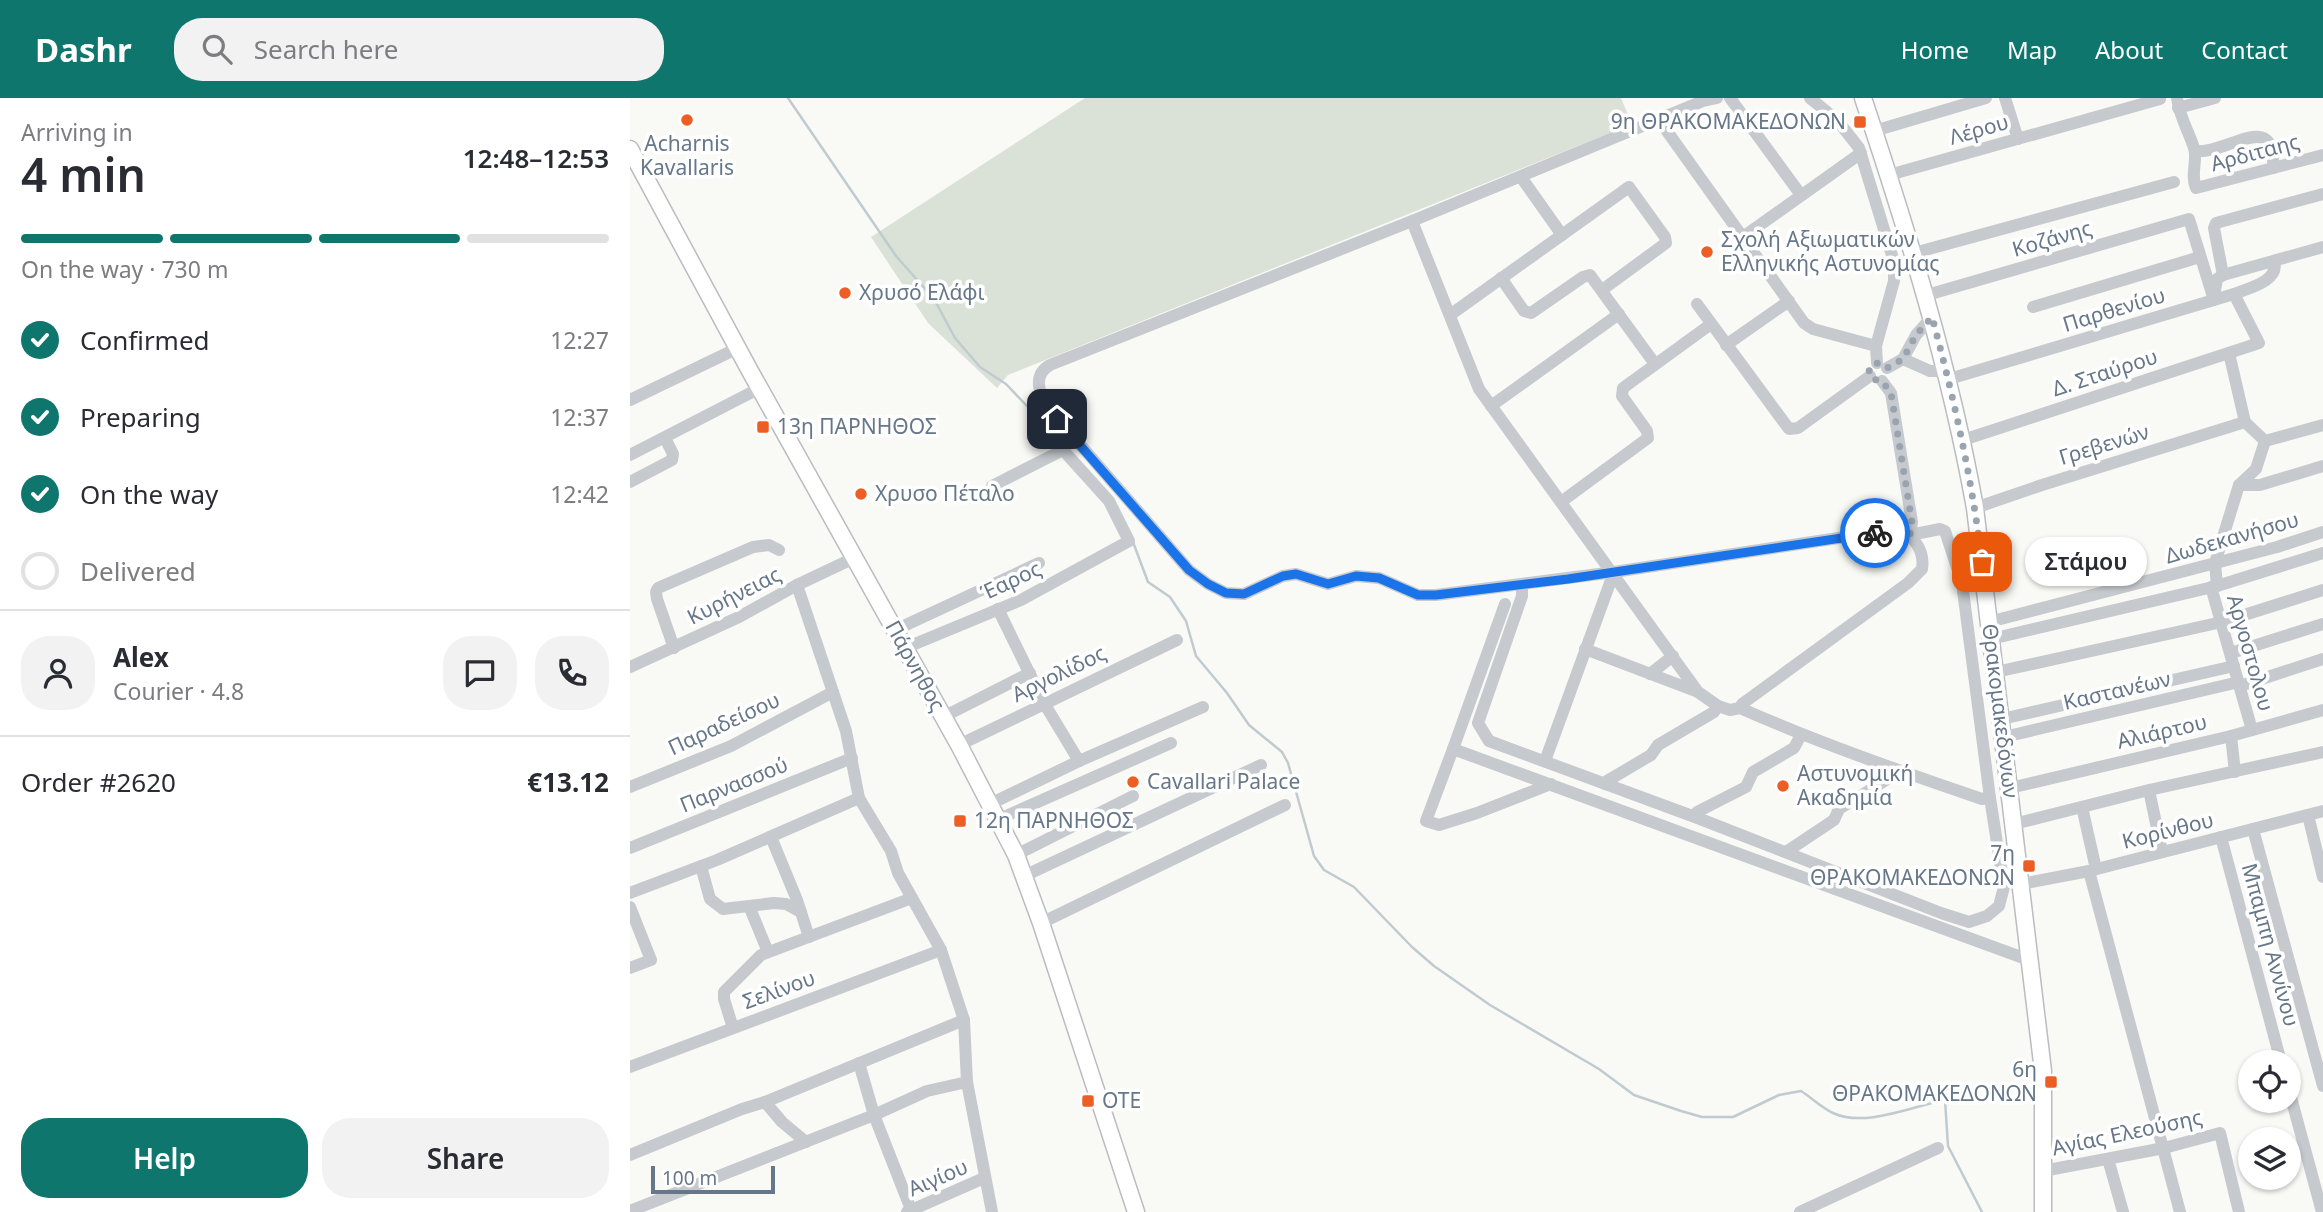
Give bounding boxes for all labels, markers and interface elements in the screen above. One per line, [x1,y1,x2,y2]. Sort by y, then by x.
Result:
search box [174,18,664,81]
text: Dashr [35,27,132,72]
icon: search [198,30,236,68]
text: Search here [254,31,398,67]
text: Home [1901,33,1969,66]
text: Map [2007,33,2057,66]
text: About [2095,33,2163,66]
text: Contact [2201,33,2288,66]
place label: 9η ΘΡΑΚΟΜΑΚΕΔΟΝΩΝ [1611,107,1846,135]
street label: Λέρου [1946,107,2012,151]
marker: Acharnis Kavallaris [679,112,695,128]
marker: 9η ΘΡΑΚΟΜΑΚΕΔΟΝΩΝ [1852,114,1868,130]
text: Arriving in [21,116,133,148]
street label: Αρδιταης [2207,127,2302,177]
place label: Acharnis Kavallaris [640,129,734,181]
text: 12:48–12:53 [463,140,609,176]
text: 4 min [21,143,146,205]
street label: Κοζάνης [2009,213,2095,263]
place label: Σχολή Αξιωματικών Ελληνικής Αστυνομίας [1721,225,1939,277]
marker: Σχολή Αξιωματικών Ελληνικής Αστυνομίας [1699,244,1715,260]
text: On the way · 730 m [21,253,228,285]
place label: Χρυσό Ελάφι [859,278,985,306]
street label: Παρθενίου [2059,280,2168,338]
marker: Χρυσό Ελάφι [837,285,853,301]
icon: check [21,321,59,359]
text: Confirmed [80,322,210,358]
text: 12:27 [550,324,609,356]
street label: Δ. Σταύρου [2048,342,2161,402]
pin [1027,389,1087,449]
icon: check [21,398,59,436]
text: Preparing [80,399,201,435]
icon: home [1038,400,1076,438]
text: 12:37 [550,401,609,433]
place label: 13η ΠΑΡΝΗΘΟΣ [777,412,937,440]
street label: Γρεβενών [2055,417,2152,471]
marker: 13η ΠΑΡΝΗΘΟΣ [755,419,771,435]
icon: check [21,475,59,513]
text: On the way [80,476,218,512]
text: 12:42 [550,478,609,510]
place label: Χρυσο Πέταλο [875,479,1015,507]
marker: Χρυσο Πέταλο [853,486,869,502]
courier [1840,498,1910,568]
street label: Δωδεκανήσου [2162,505,2302,570]
icon: bike [1856,514,1894,552]
pin [1952,532,2012,592]
callout: Στάμου [2024,538,2146,587]
icon: bag [1963,543,2001,581]
text: Στάμου [2045,545,2127,577]
text: Delivered [80,553,196,589]
street label: Έαρος [976,554,1045,606]
street label: Κυρήνειας [682,560,785,631]
street label: Αργοστολου [2221,591,2281,714]
street label: Πάρνηθος [879,615,952,716]
street label: Θρακομακεδόνων [1976,622,2026,800]
button: person [21,636,95,710]
button: chat [443,636,517,710]
button: phone [535,636,609,710]
street label: Αργολίδος [1007,638,1110,708]
text: Alex [113,639,169,675]
street label: Καστανέων [2060,664,2173,716]
text: Courier · 4.8 [113,675,244,707]
street label: Παραδείσου [663,685,784,761]
street label: Αλιάρτου [2114,707,2209,755]
street label: Παρνασσού [675,750,792,818]
place label: Αστυνομική Ακαδημία [1797,759,1913,811]
text: Order #2620 [21,764,176,800]
text: €13.12 [527,764,609,800]
place label: Cavallari Palace [1147,767,1300,795]
marker: Cavallari Palace [1125,774,1141,790]
marker: Αστυνομική Ακαδημία [1775,778,1791,794]
street label: Κορίνθου [2119,805,2216,855]
place label: 12η ΠΑΡΝΗΘΟΣ [974,806,1134,834]
marker: 12η ΠΑΡΝΗΘΟΣ [952,813,968,829]
place label: 7η ΘΡΑΚΟΜΑΚΕΔΟΝΩΝ [1810,839,2015,891]
marker: 7η ΘΡΑΚΟΜΑΚΕΔΟΝΩΝ [2021,858,2037,874]
street label: Μπαμπη Αννίνου [2236,860,2306,1030]
street label: Σελίνου [739,963,819,1015]
map controls [2238,1050,2301,1190]
button: locate [2238,1050,2301,1113]
place label: 6η ΘΡΑΚΟΜΑΚΕΔΟΝΩΝ [1832,1055,2037,1107]
marker: 6η ΘΡΑΚΟΜΑΚΕΔΟΝΩΝ [2043,1074,2059,1090]
place label: ΟΤΕ [1102,1086,1141,1114]
marker: ΟΤΕ [1080,1093,1096,1109]
street label: Αγίας Ελεούσης [2049,1102,2204,1162]
button: Help [21,1118,308,1198]
button: Share [322,1118,609,1198]
button: layers [2238,1127,2301,1190]
street label: Αιγίου [903,1152,972,1202]
scale bar [651,1163,775,1195]
text: 100 m [662,1165,717,1191]

